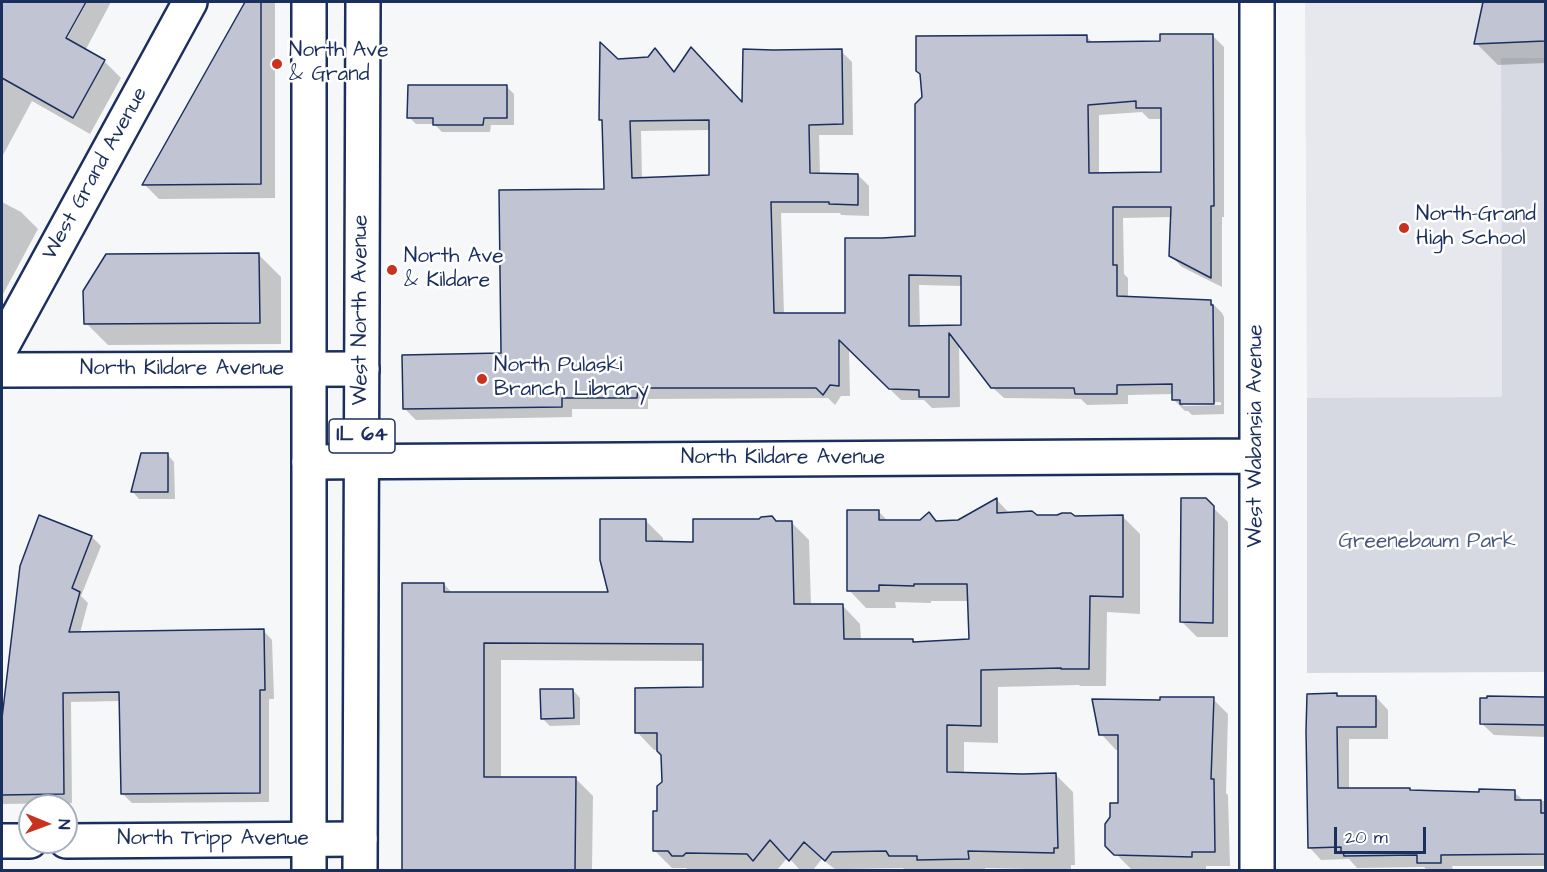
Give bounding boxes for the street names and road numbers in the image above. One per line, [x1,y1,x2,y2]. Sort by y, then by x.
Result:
street label: West Grand Avenue [38,83,154,265]
street label: West North Avenue [349,215,375,405]
street label: West Wabansia Avenue [1244,324,1270,548]
street label: North Kildare Avenue [80,357,284,383]
road number: IL 64 [329,419,395,453]
street label: North Kildare Avenue [681,446,885,472]
street label: North Tripp Avenue [117,827,309,853]

